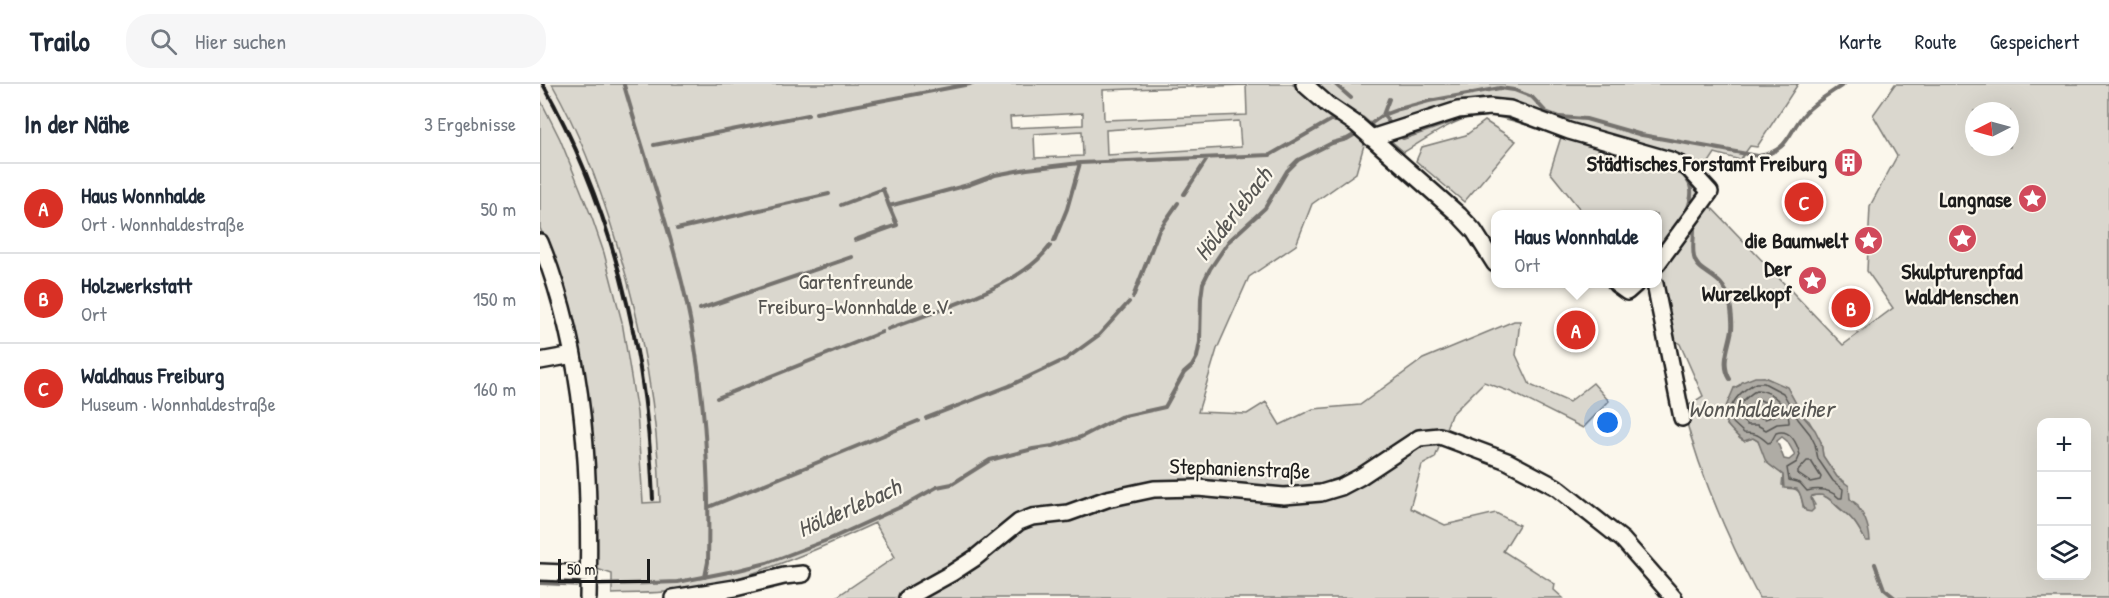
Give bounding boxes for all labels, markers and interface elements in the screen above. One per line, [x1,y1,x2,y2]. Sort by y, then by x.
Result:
search box [126,14,546,68]
text: Trailo [30,22,90,60]
icon: search [147,25,180,58]
text: Hier suchen [195,26,286,56]
text: Karte [1839,27,1882,56]
text: Route [1915,27,1957,56]
text: Gespeichert [1990,27,2079,56]
north arrow [1965,102,2019,156]
text: In der Nähe [24,106,130,141]
text: 3 Ergebnisse [424,110,516,137]
building icon: Städtisches Forstamt Freiburg [1832,147,1864,179]
place label: Städtisches Forstamt Freiburg [1587,148,1827,179]
water label: Hölderlebach [1186,159,1280,267]
text: Haus Wonnhalde [81,180,206,210]
pin: C [1784,180,1824,224]
place icon: Langnase [2017,183,2049,215]
place label: Langnase [1940,184,2012,215]
text: A [39,195,48,222]
text: 50 m [480,195,516,222]
text: Ort · Wonnhaldestraße [81,210,244,237]
popup [1491,210,1662,288]
text: Haus Wonnhalde [1514,221,1639,251]
place icon: Skulpturenpfad WaldMenschen [1946,223,1978,255]
place icon: die Baumwelt [1853,224,1885,256]
place label: die Baumwelt [1745,225,1849,255]
text: Ort [1514,251,1540,278]
place label: Der Wurzelkopf [1702,253,1793,309]
place label: Skulpturenpfad WaldMenschen [1901,256,2023,311]
place icon: Der Wurzelkopf [1797,265,1829,297]
park label: Gartenfreunde Freiburg-Wonnhalde e.V. [758,266,953,321]
text: Holzwerkstatt [81,270,192,300]
text: B [38,285,49,312]
text: 150 m [473,285,516,312]
pin: B [1832,286,1870,330]
text: Ort [81,300,107,327]
pin: A [1556,308,1596,352]
text: Waldhaus Freiburg [81,360,224,390]
text: C [38,375,49,402]
text: 160 m [474,375,516,402]
text: Museum · Wonnhaldestraße [81,390,276,417]
water label: Wonnhaldeweiher [1688,392,1837,424]
your location [1593,408,1622,437]
map controls [2037,418,2091,580]
button: + [2037,418,2091,472]
street label: Stephanienstraße [1169,451,1311,485]
water label: Hölderlebach [792,469,907,544]
button: − [2037,472,2091,526]
button: layers [2037,526,2091,580]
scale bar [558,556,650,584]
text: 50 m [567,558,596,580]

